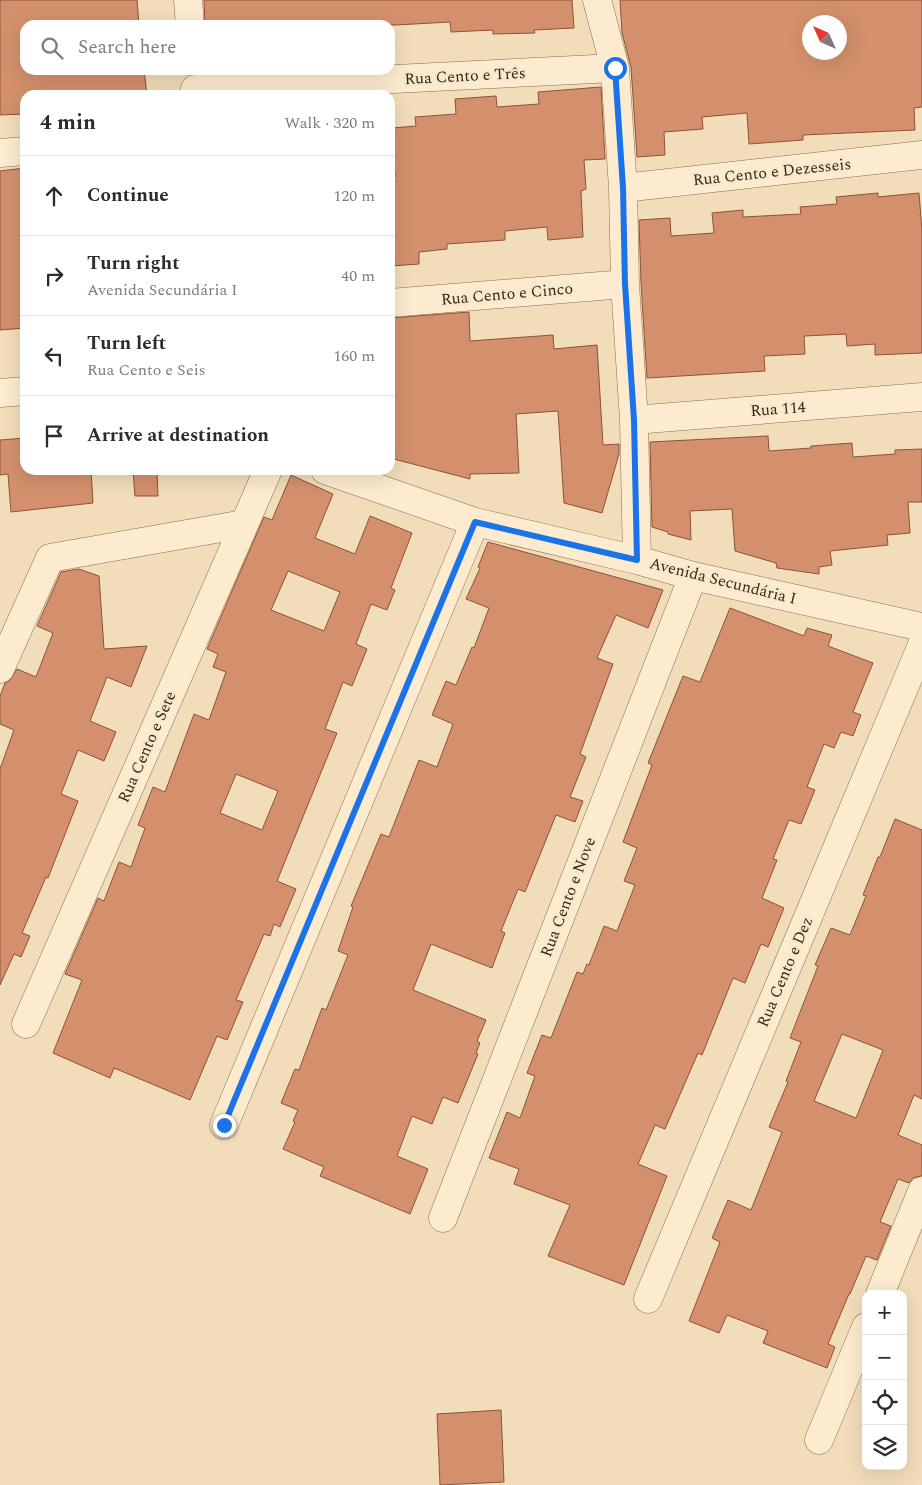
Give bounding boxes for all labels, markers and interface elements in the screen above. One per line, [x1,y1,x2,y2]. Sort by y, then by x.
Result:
north arrow [802,15,847,60]
search box [20,20,395,75]
text: Search here [78,33,177,62]
icon: search [38,34,66,62]
route start [604,57,627,80]
street label: Rua Cento e Três [404,61,526,91]
text: 4 min [40,107,96,139]
text: Walk · 320 m [284,111,375,135]
street label: Rua Cento e Dezesseis [692,152,852,192]
text: Continue [87,181,169,210]
icon: ahead [40,182,68,210]
text: 120 m [333,184,375,208]
text: Turn right [87,249,180,278]
icon: right [40,262,68,290]
text: 40 m [341,264,375,288]
street label: Rua Cento e Cinco [440,276,574,312]
text: Avenida Secundária I [87,278,238,302]
text: Turn left [87,329,166,358]
icon: left [40,342,68,370]
text: 160 m [333,344,375,368]
text: Rua Cento e Seis [87,358,206,382]
street label: Rua 114 [750,395,806,423]
text: Arrive at destination [87,421,269,450]
icon: arrive [40,422,68,450]
street label: Avenida Secundária I [647,551,799,611]
street label: Rua Cento e Sete [112,687,182,807]
street label: Rua Cento e Nove [534,833,602,961]
street label: Rua Cento e Dez [751,913,819,1031]
route end [213,1114,236,1137]
map controls [862,1290,907,1470]
button: + [862,1290,907,1335]
button: − [862,1335,907,1380]
button: locate [862,1380,907,1425]
button: layers [862,1425,907,1470]

